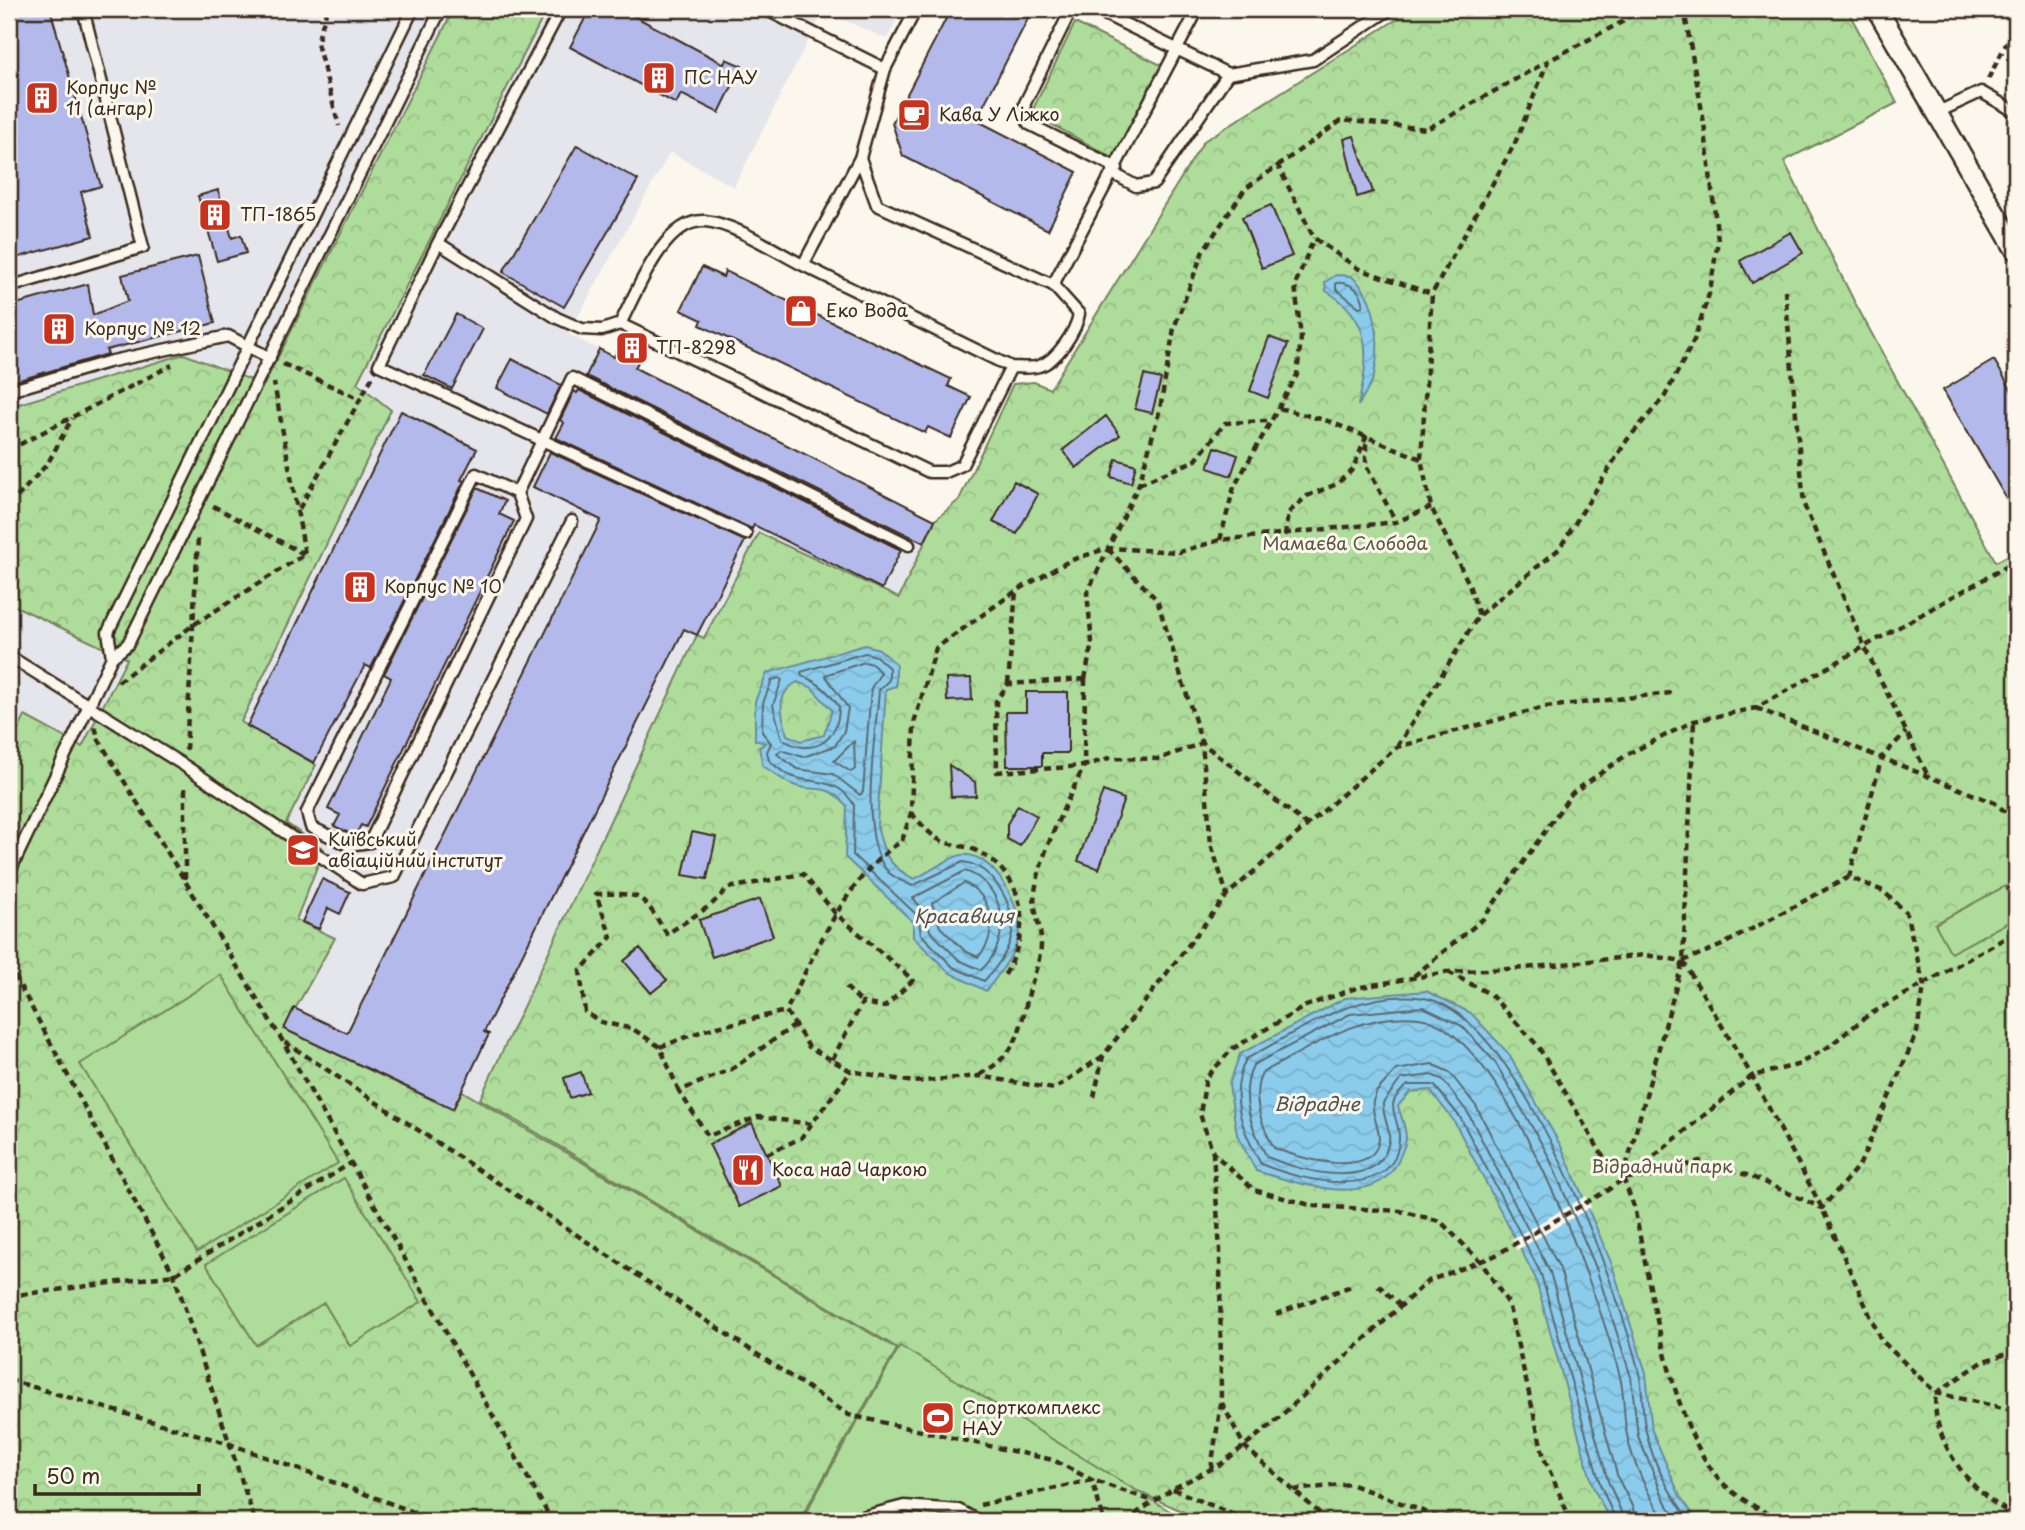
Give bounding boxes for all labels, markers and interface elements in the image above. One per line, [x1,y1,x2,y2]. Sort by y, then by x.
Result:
building icon: ПС НАУ [640,59,678,97]
place label: ПС НАУ [684,63,757,90]
place label: Корпус № 11 (ангар) [66,73,156,121]
building icon: Корпус № 11 (ангар) [23,79,61,117]
cafe icon: Кава У Ліжко [895,96,933,134]
place label: Кава У Ліжко [939,100,1060,127]
building icon: ТП-1865 [196,196,234,234]
place label: ТП-1865 [240,200,316,227]
shop icon: Еко Вода [782,292,820,330]
place label: Еко Вода [826,296,909,323]
building icon: Корпус № 12 [40,310,78,348]
place label: Корпус № 12 [84,314,201,341]
building icon: ТП-8298 [613,329,651,367]
place label: ТП-8298 [656,333,737,360]
park label: Мамаєва Слобода [1262,529,1429,556]
building icon: Корпус № 10 [341,568,379,606]
place label: Корпус № 10 [384,572,502,599]
place label: Київський авіаційний інститут [328,825,503,873]
school or university icon: Київський авіаційний інститут [284,831,322,869]
water label: Красавиця [914,901,1016,929]
water label: Відрадне [1274,1089,1361,1117]
restaurant icon: Коса над Чаркою [729,1151,767,1189]
park label: Відрадний парк [1591,1152,1733,1179]
place label: Коса над Чаркою [772,1155,927,1182]
place label: Спорткомплекс НАУ [962,1393,1101,1441]
sports icon: Спорткомплекс НАУ [919,1399,957,1437]
scale bar [35,1453,200,1497]
text: 50 m [46,1459,100,1491]

